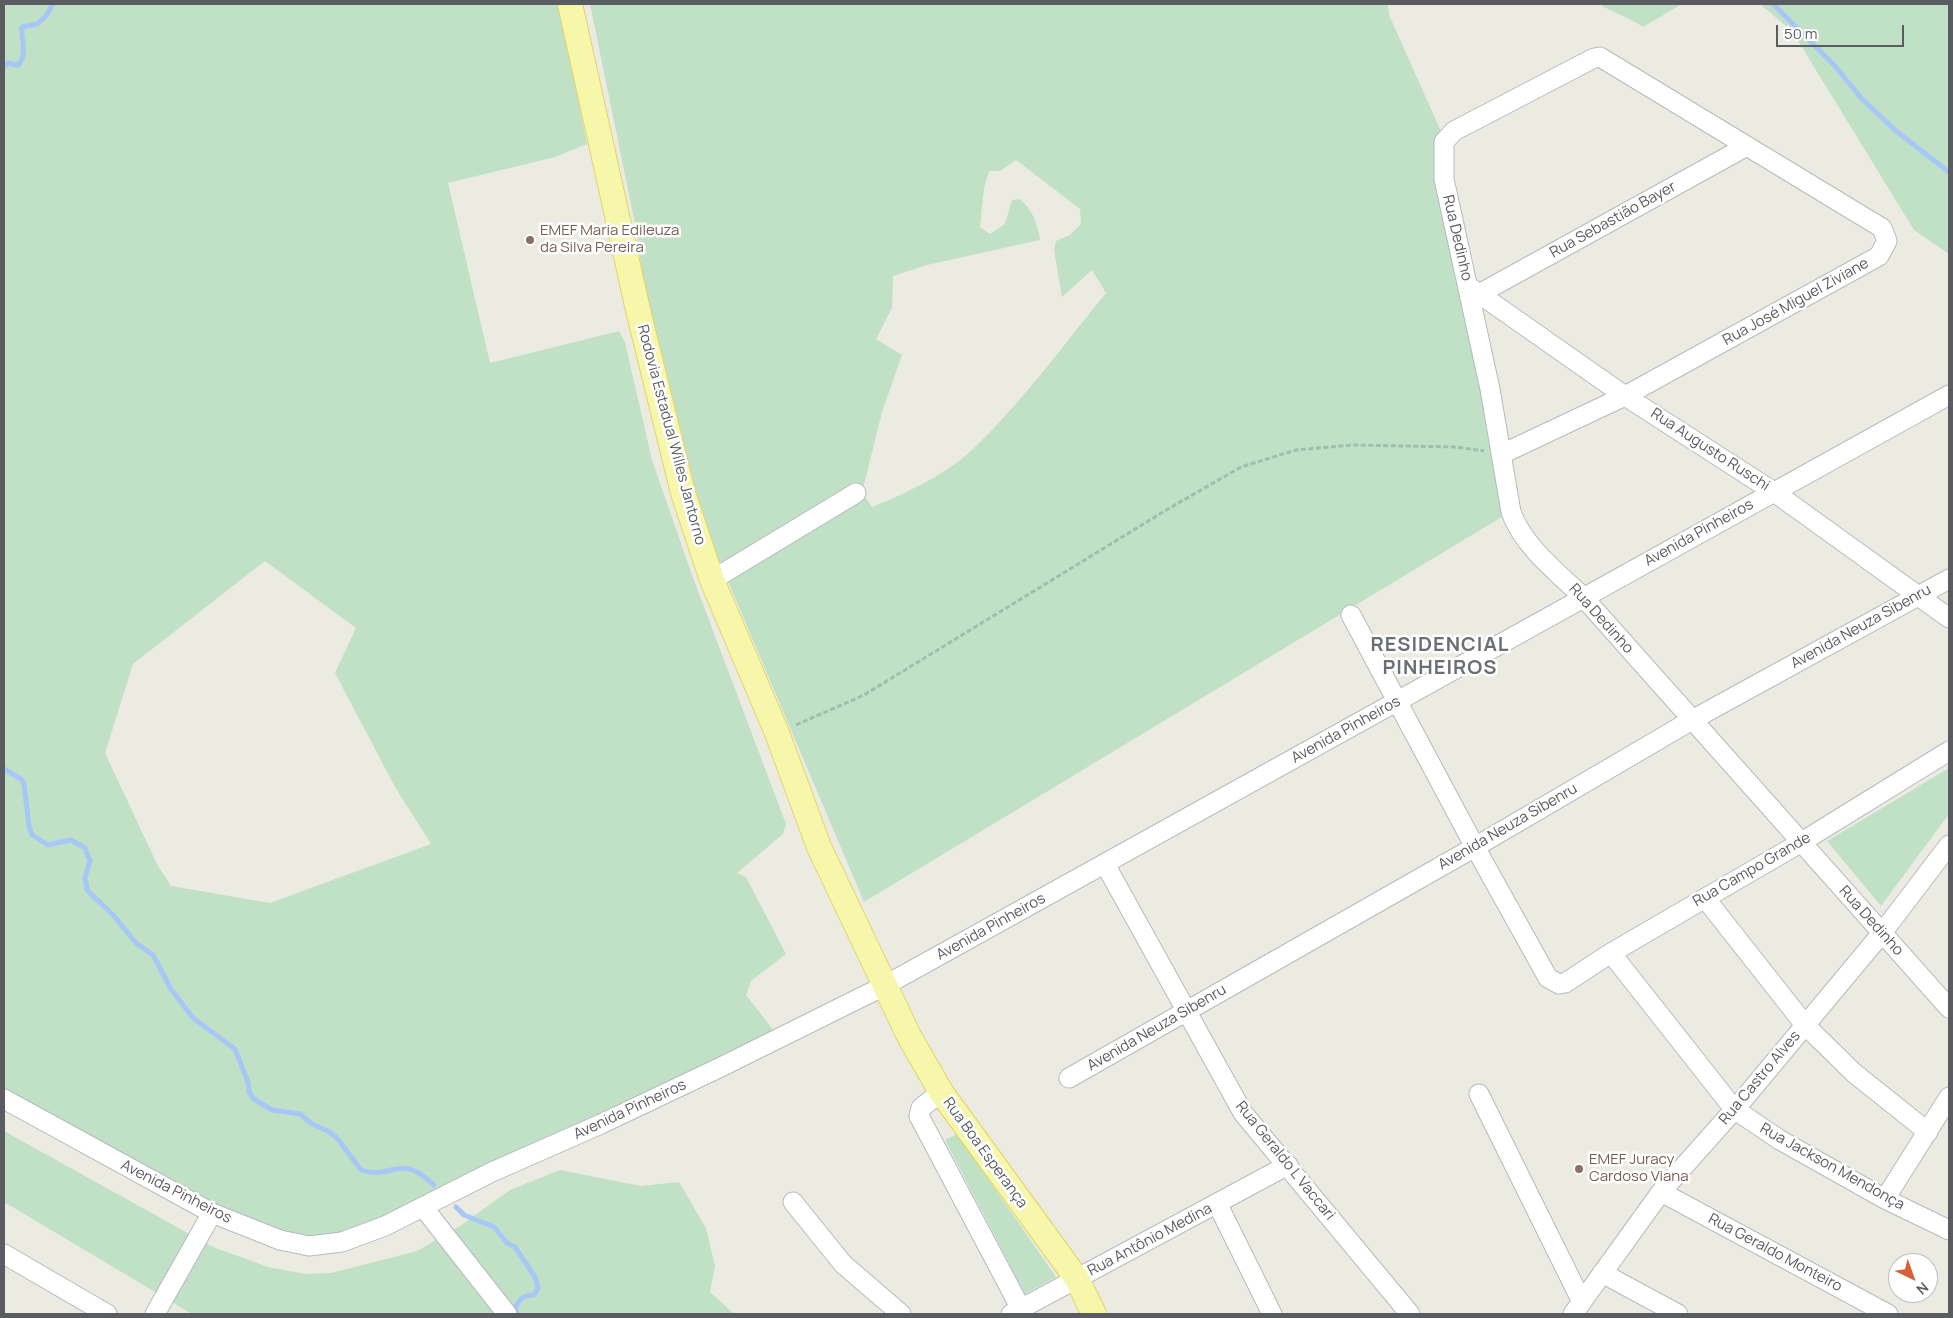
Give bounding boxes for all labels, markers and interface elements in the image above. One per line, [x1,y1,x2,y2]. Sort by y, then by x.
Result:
scale bar [1778,15,1906,47]
text: 50 m [1784,23,1818,44]
street label: Rua Sebastião Bayer [1547,178,1679,262]
street label: Rua Dedinho [1438,193,1476,283]
place label: EMEF Maria Edileuza da Silva Pereira [540,222,679,257]
marker: EMEF Maria Edileuza da Silva Pereira [524,234,536,246]
street label: Rua José Miguel Ziviane [1720,254,1872,350]
street label: Rodovia Estadual Willes Jantorno [633,323,709,547]
street label: Rua Augusto Ruschi [1647,405,1773,495]
street label: Avenida Pinheiros [1641,496,1757,570]
street label: Rua Dedinho [1565,580,1637,658]
street label: Avenida Neuza Sibenru [1788,581,1934,673]
district label: RESIDENCIAL PINHEIROS [1369,633,1511,680]
street label: Avenida Pinheiros [1288,693,1404,767]
street label: Avenida Neuza Sibenru [1435,780,1581,874]
street label: Rua Campo Grande [1690,829,1814,911]
street label: Rua Dedinho [1835,882,1907,960]
street label: Avenida Pinheiros [933,890,1049,964]
street label: Avenida Neuza Sibenru [1084,981,1230,1075]
street label: Rua Castro Alves [1716,1027,1804,1129]
street label: Avenida Pinheiros [571,1076,689,1144]
street label: Rua Boa Esperança [939,1094,1031,1212]
street label: Rua Geraldo L Vaccari [1232,1098,1338,1224]
street label: Rua Jackson Mendonça [1757,1120,1907,1214]
place label: EMEF Juracy Cardoso Viana [1589,1151,1689,1186]
street label: Avenida Pinheiros [118,1156,234,1228]
marker: EMEF Juracy Cardoso Viana [1573,1163,1585,1175]
street label: Rua Antônio Medina [1085,1200,1215,1280]
street label: Rua Geraldo Monteiro [1705,1210,1845,1296]
north arrow [1888,1253,1938,1303]
text: N [1913,1278,1933,1299]

